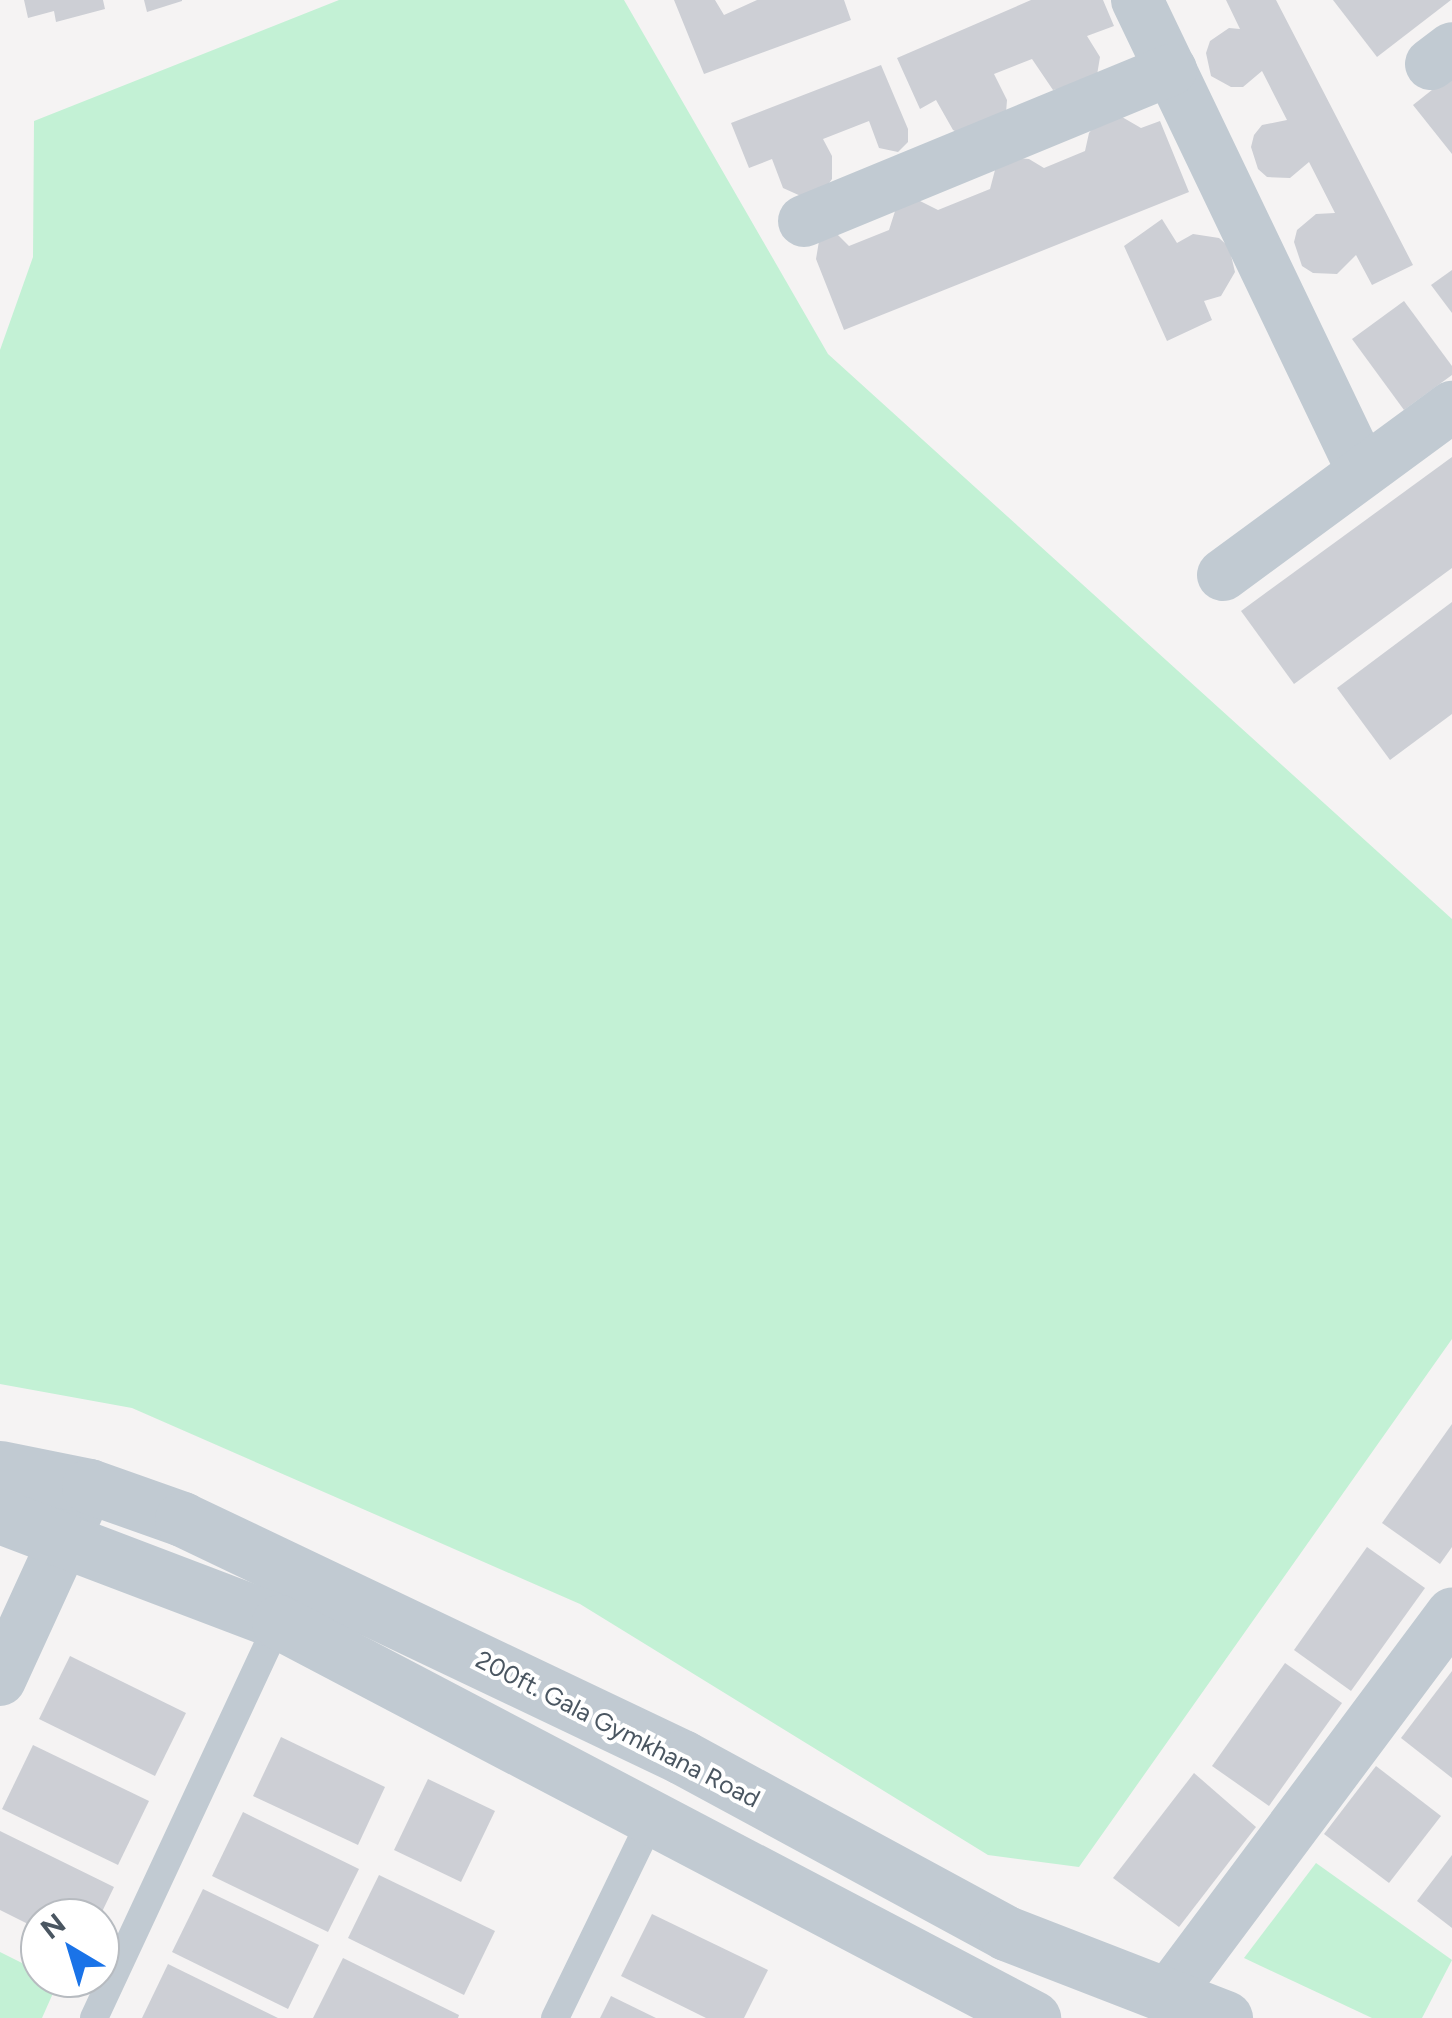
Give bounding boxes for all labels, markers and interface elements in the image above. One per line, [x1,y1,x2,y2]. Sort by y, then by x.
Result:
street label: 200ft. Gala Gymkhana Road [471,1644,765,1814]
north arrow [20,1898,120,1998]
text: N [34,1906,72,1946]

